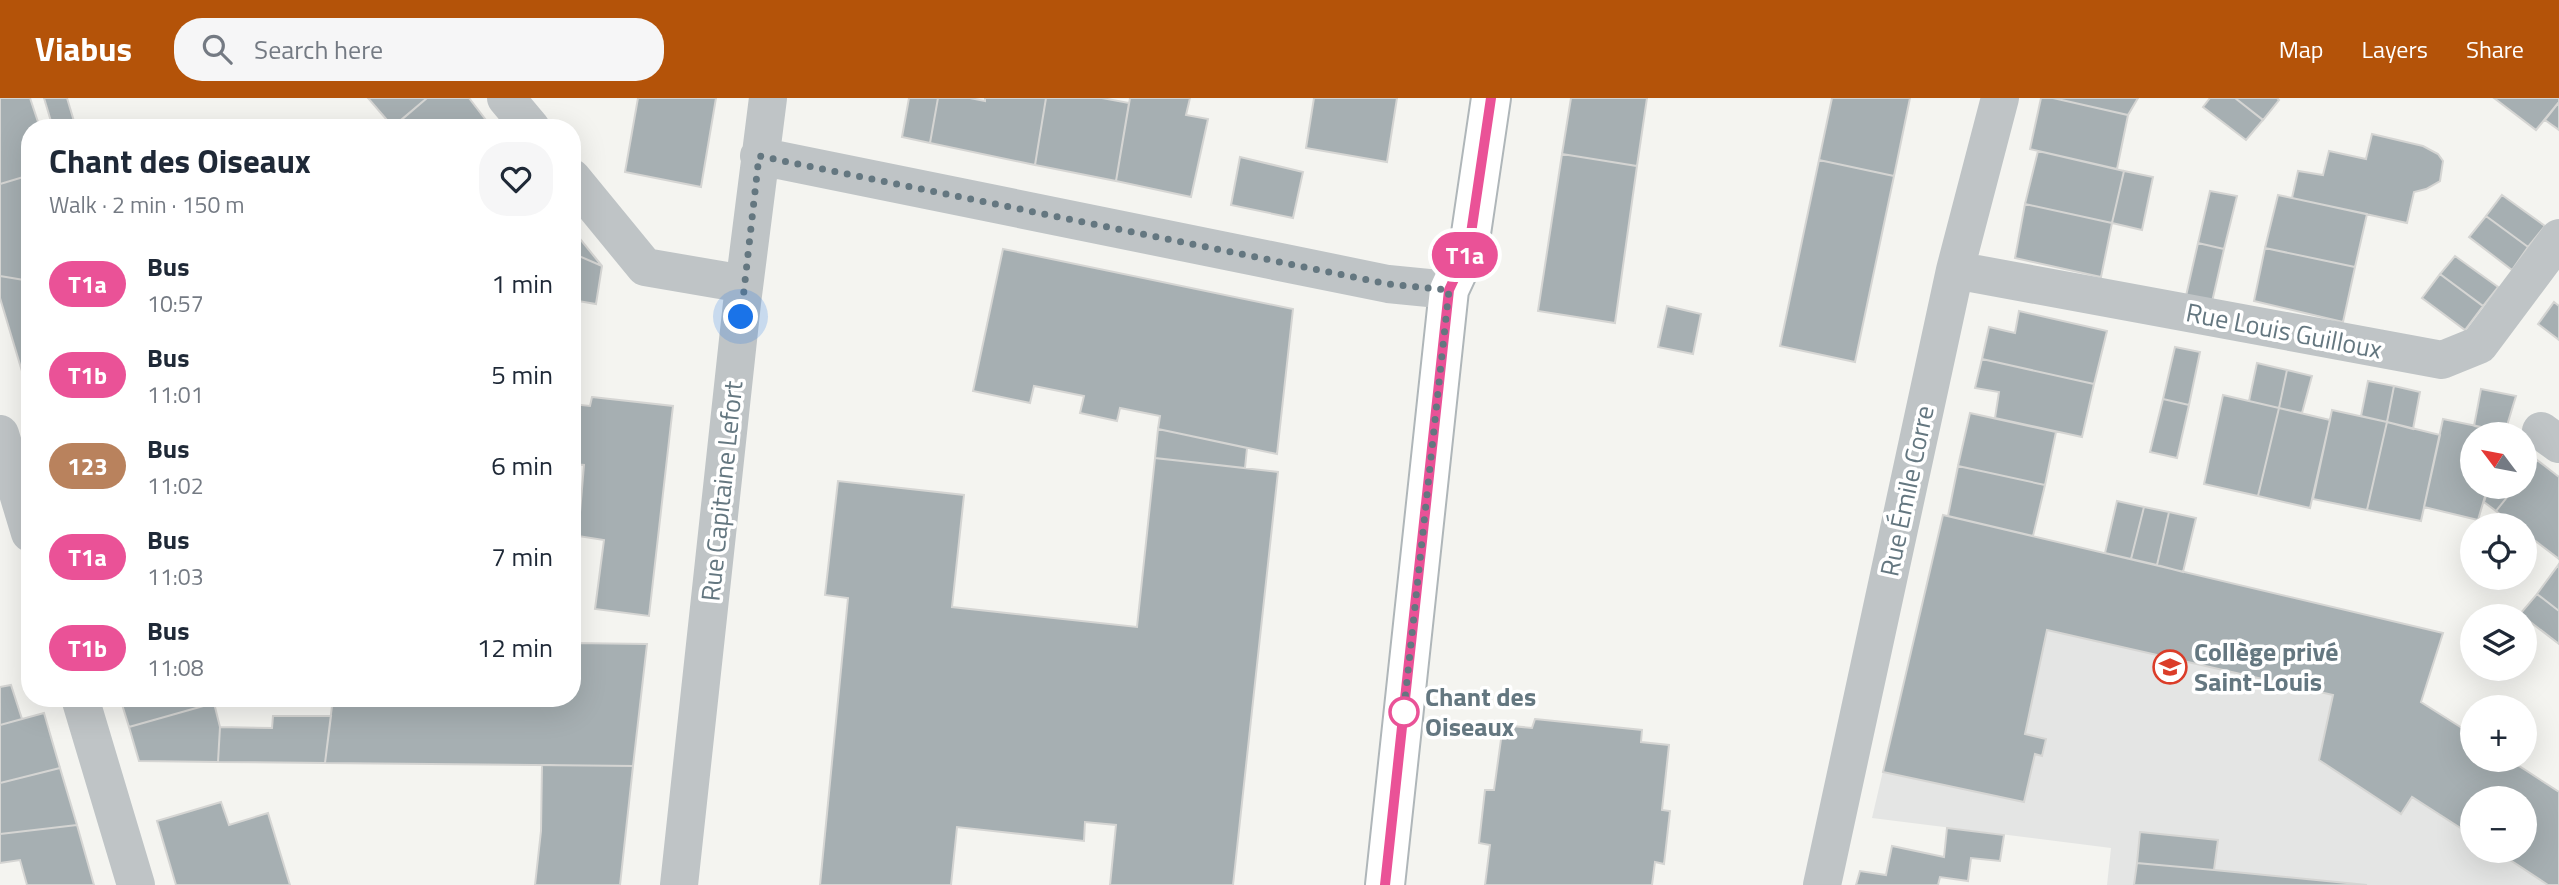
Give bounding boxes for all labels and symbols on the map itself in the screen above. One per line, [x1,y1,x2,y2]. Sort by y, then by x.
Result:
line badge: T1a [1425,232,1505,278]
street label: Rue Louis Guilloux [2183,292,2386,369]
your location [723,299,758,334]
street label: Rue Capitaine Lefort [691,379,752,603]
street label: Rue Émile Corre [1869,402,1944,580]
north arrow [2460,422,2538,499]
place label: Collège privé Saint-Louis [2194,632,2338,701]
school or university icon: Collège privé Saint-Louis [2151,648,2189,686]
place label: Chant des Oiseaux [1425,677,1536,746]
marker: Chant des Oiseaux [1389,697,1419,727]

